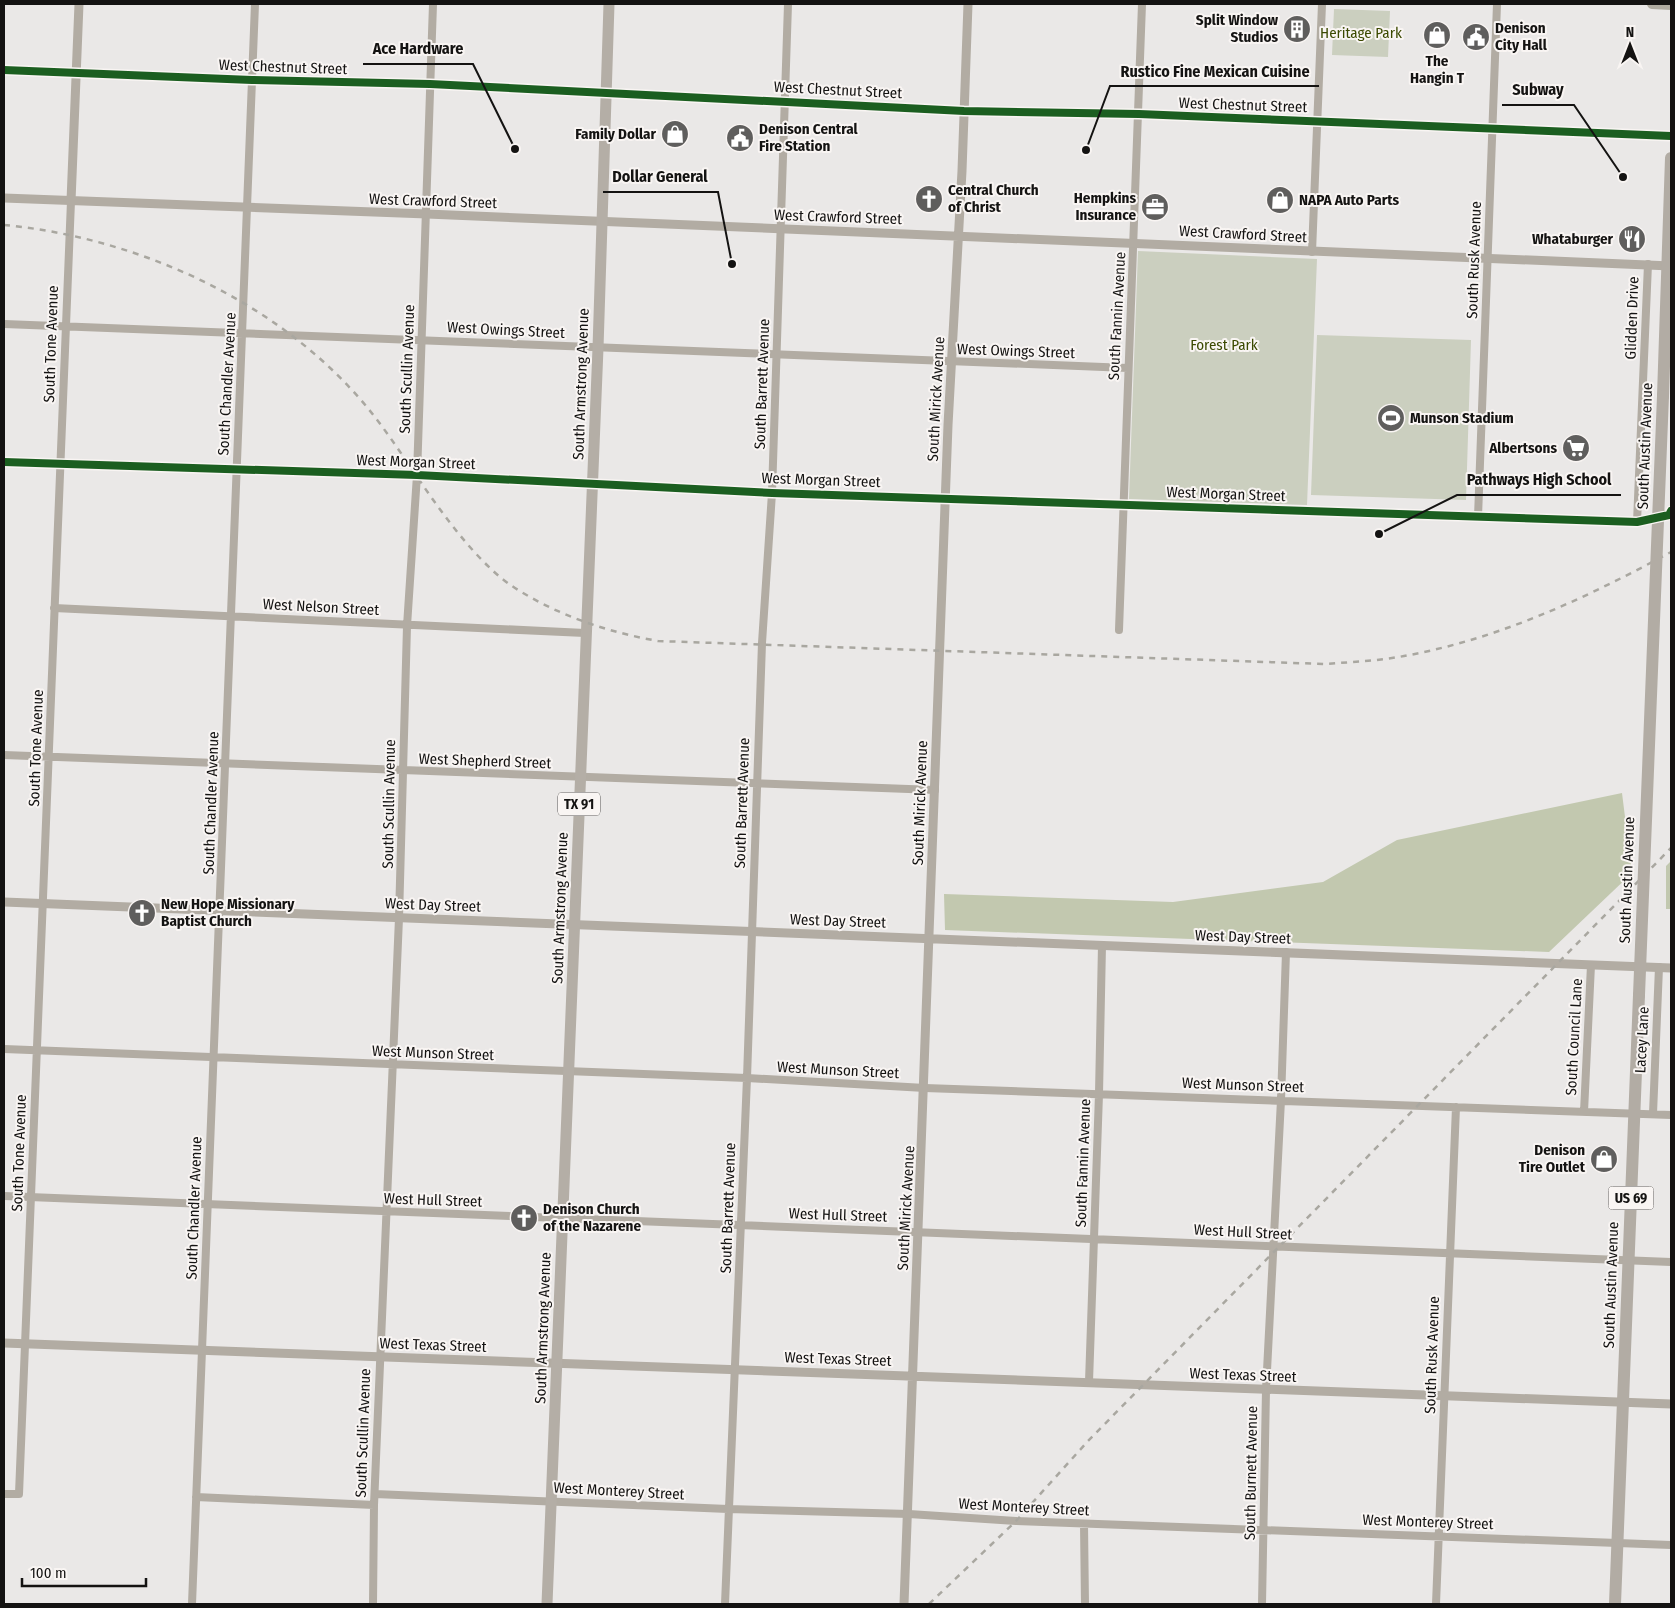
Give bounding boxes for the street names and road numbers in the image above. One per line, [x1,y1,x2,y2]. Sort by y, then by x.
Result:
street label: West Chestnut Street [218,56,348,78]
street label: West Chestnut Street [773,78,903,102]
street label: West Chestnut Street [1178,94,1308,116]
street label: West Crawford Street [369,190,497,212]
street label: South Rusk Avenue [1463,201,1485,319]
street label: West Crawford Street [774,206,902,228]
street label: West Crawford Street [1179,222,1308,246]
street label: South Fannin Avenue [1105,251,1129,381]
street label: Glidden Drive [1622,276,1642,360]
street label: South Tone Avenue [40,285,62,403]
street label: South Scullin Avenue [396,304,418,434]
street label: South Armstrong Avenue [569,308,593,460]
street label: South Chandler Avenue [214,312,240,456]
street label: West Owings Street [447,318,565,342]
street label: South Barrett Avenue [751,318,773,450]
street label: South Mirick Avenue [924,336,948,462]
street label: West Owings Street [957,340,1075,362]
street label: South Austin Avenue [1634,382,1656,510]
street label: West Morgan Street [356,451,476,473]
street label: West Morgan Street [761,469,881,491]
street label: West Morgan Street [1166,483,1286,505]
street label: West Nelson Street [262,595,380,619]
street label: South Tone Avenue [25,689,47,807]
street label: South Chandler Avenue [200,731,222,875]
street label: South Barrett Avenue [731,737,753,869]
street label: South Scullin Avenue [379,739,399,869]
street label: South Mirick Avenue [909,740,931,866]
street label: West Shepherd Street [418,750,552,772]
road number: TX 91 [558,792,600,816]
street label: South Austin Avenue [1616,816,1638,944]
street label: South Armstrong Avenue [548,832,572,984]
street label: West Day Street [385,894,481,916]
street label: West Day Street [790,910,886,932]
street label: West Day Street [1195,926,1291,948]
street label: South Council Lane [1562,978,1586,1096]
street label: Lacey Lane [1631,1006,1653,1074]
street label: West Munson Street [372,1042,495,1064]
street label: West Munson Street [776,1058,900,1082]
street label: West Munson Street [1182,1074,1305,1096]
street label: South Tone Avenue [8,1094,30,1212]
street label: South Fannin Avenue [1072,1098,1094,1228]
street label: South Chandler Avenue [183,1136,205,1280]
street label: South Barrett Avenue [717,1142,739,1274]
street label: South Mirick Avenue [894,1145,918,1271]
road number: US 69 [1608,1186,1654,1210]
street label: West Hull Street [383,1189,483,1211]
street label: West Hull Street [788,1204,888,1226]
street label: West Hull Street [1193,1220,1293,1244]
street label: South Austin Avenue [1600,1221,1622,1349]
street label: South Armstrong Avenue [531,1252,555,1404]
street label: South Rusk Avenue [1421,1296,1443,1414]
street label: West Texas Street [379,1334,487,1356]
street label: West Texas Street [784,1348,892,1370]
street label: West Texas Street [1189,1364,1297,1386]
street label: South Scullin Avenue [352,1368,374,1498]
street label: South Burnett Avenue [1241,1406,1261,1540]
street label: West Monterey Street [553,1479,685,1503]
street label: West Monterey Street [958,1495,1090,1519]
street label: West Monterey Street [1362,1511,1494,1533]

